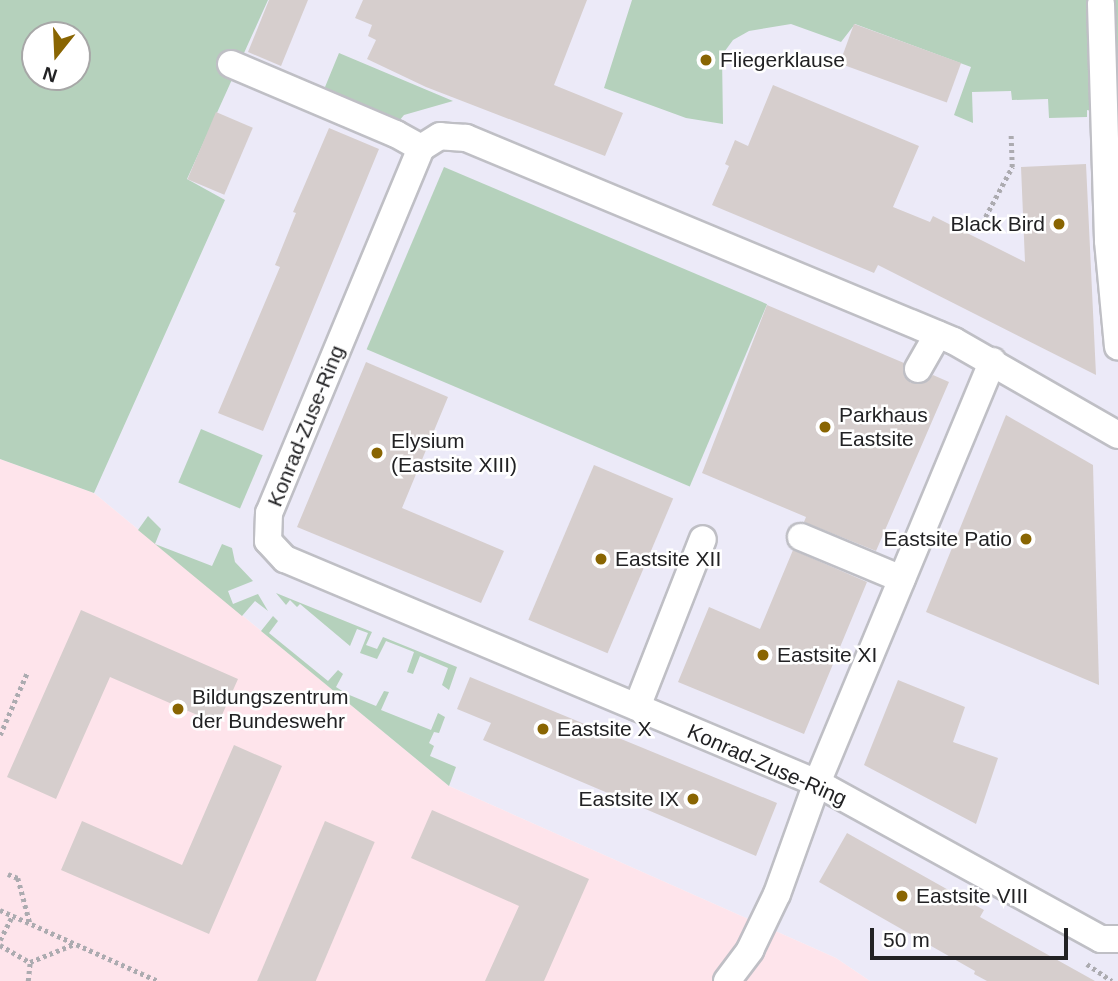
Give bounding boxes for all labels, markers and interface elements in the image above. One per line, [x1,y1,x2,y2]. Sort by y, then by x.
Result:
north arrow [21,21,91,91]
place label: Fliegerklause [720,47,845,73]
marker: Fliegerklause [698,52,714,68]
text: N [40,62,60,87]
place label: Black Bird [950,211,1045,237]
marker: Black Bird [1051,216,1067,232]
street label: Konrad-Zuse-Ring [262,342,350,510]
place label: Parkhaus Eastsite [839,402,928,452]
marker: Parkhaus Eastsite [817,419,833,435]
place label: Elysium (Eastsite XIII) [391,428,517,478]
marker: Elysium (Eastsite XIII) [369,445,385,461]
place label: Eastsite Patio [884,526,1012,552]
marker: Eastsite Patio [1018,531,1034,547]
place label: Eastsite XII [615,546,721,572]
marker: Eastsite XII [593,551,609,567]
place label: Eastsite XI [777,642,877,668]
marker: Eastsite XI [755,647,771,663]
place label: Bildungszentrum der Bundeswehr [192,684,348,734]
marker: Bildungszentrum der Bundeswehr [170,701,186,717]
place label: Eastsite X [557,716,652,742]
street label: Konrad-Zuse-Ring [684,719,850,811]
marker: Eastsite X [535,721,551,737]
place label: Eastsite IX [579,786,679,812]
marker: Eastsite IX [685,791,701,807]
place label: Eastsite VIII [916,883,1028,909]
marker: Eastsite VIII [894,888,910,904]
scale bar [873,914,1071,958]
text: 50 m [883,928,930,951]

